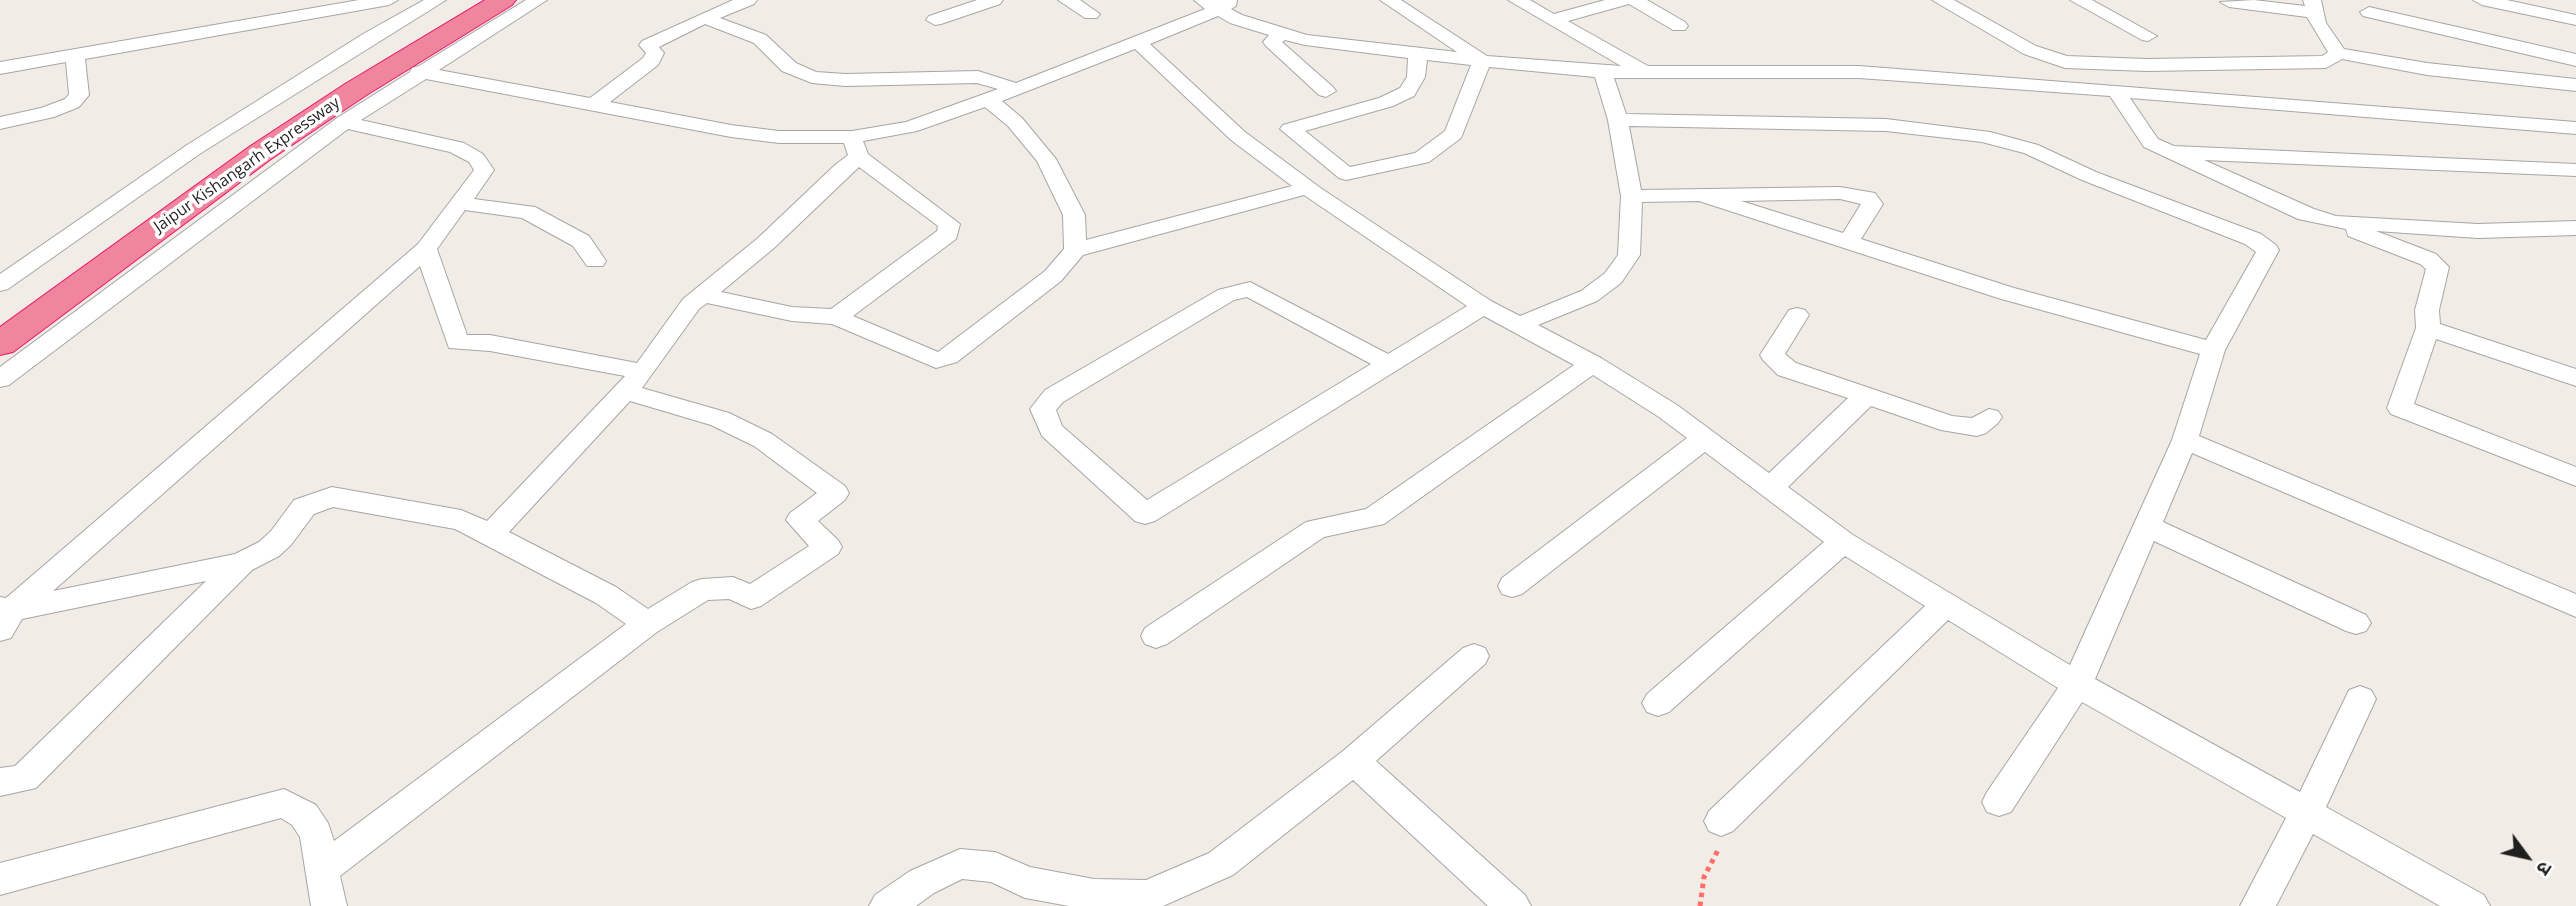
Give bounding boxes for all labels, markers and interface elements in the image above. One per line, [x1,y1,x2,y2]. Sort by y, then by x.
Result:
street label: Jaipur Kishangarh Expressway [150,93,344,237]
north arrow [2492,822,2562,892]
text: उ [2531,857,2559,880]

